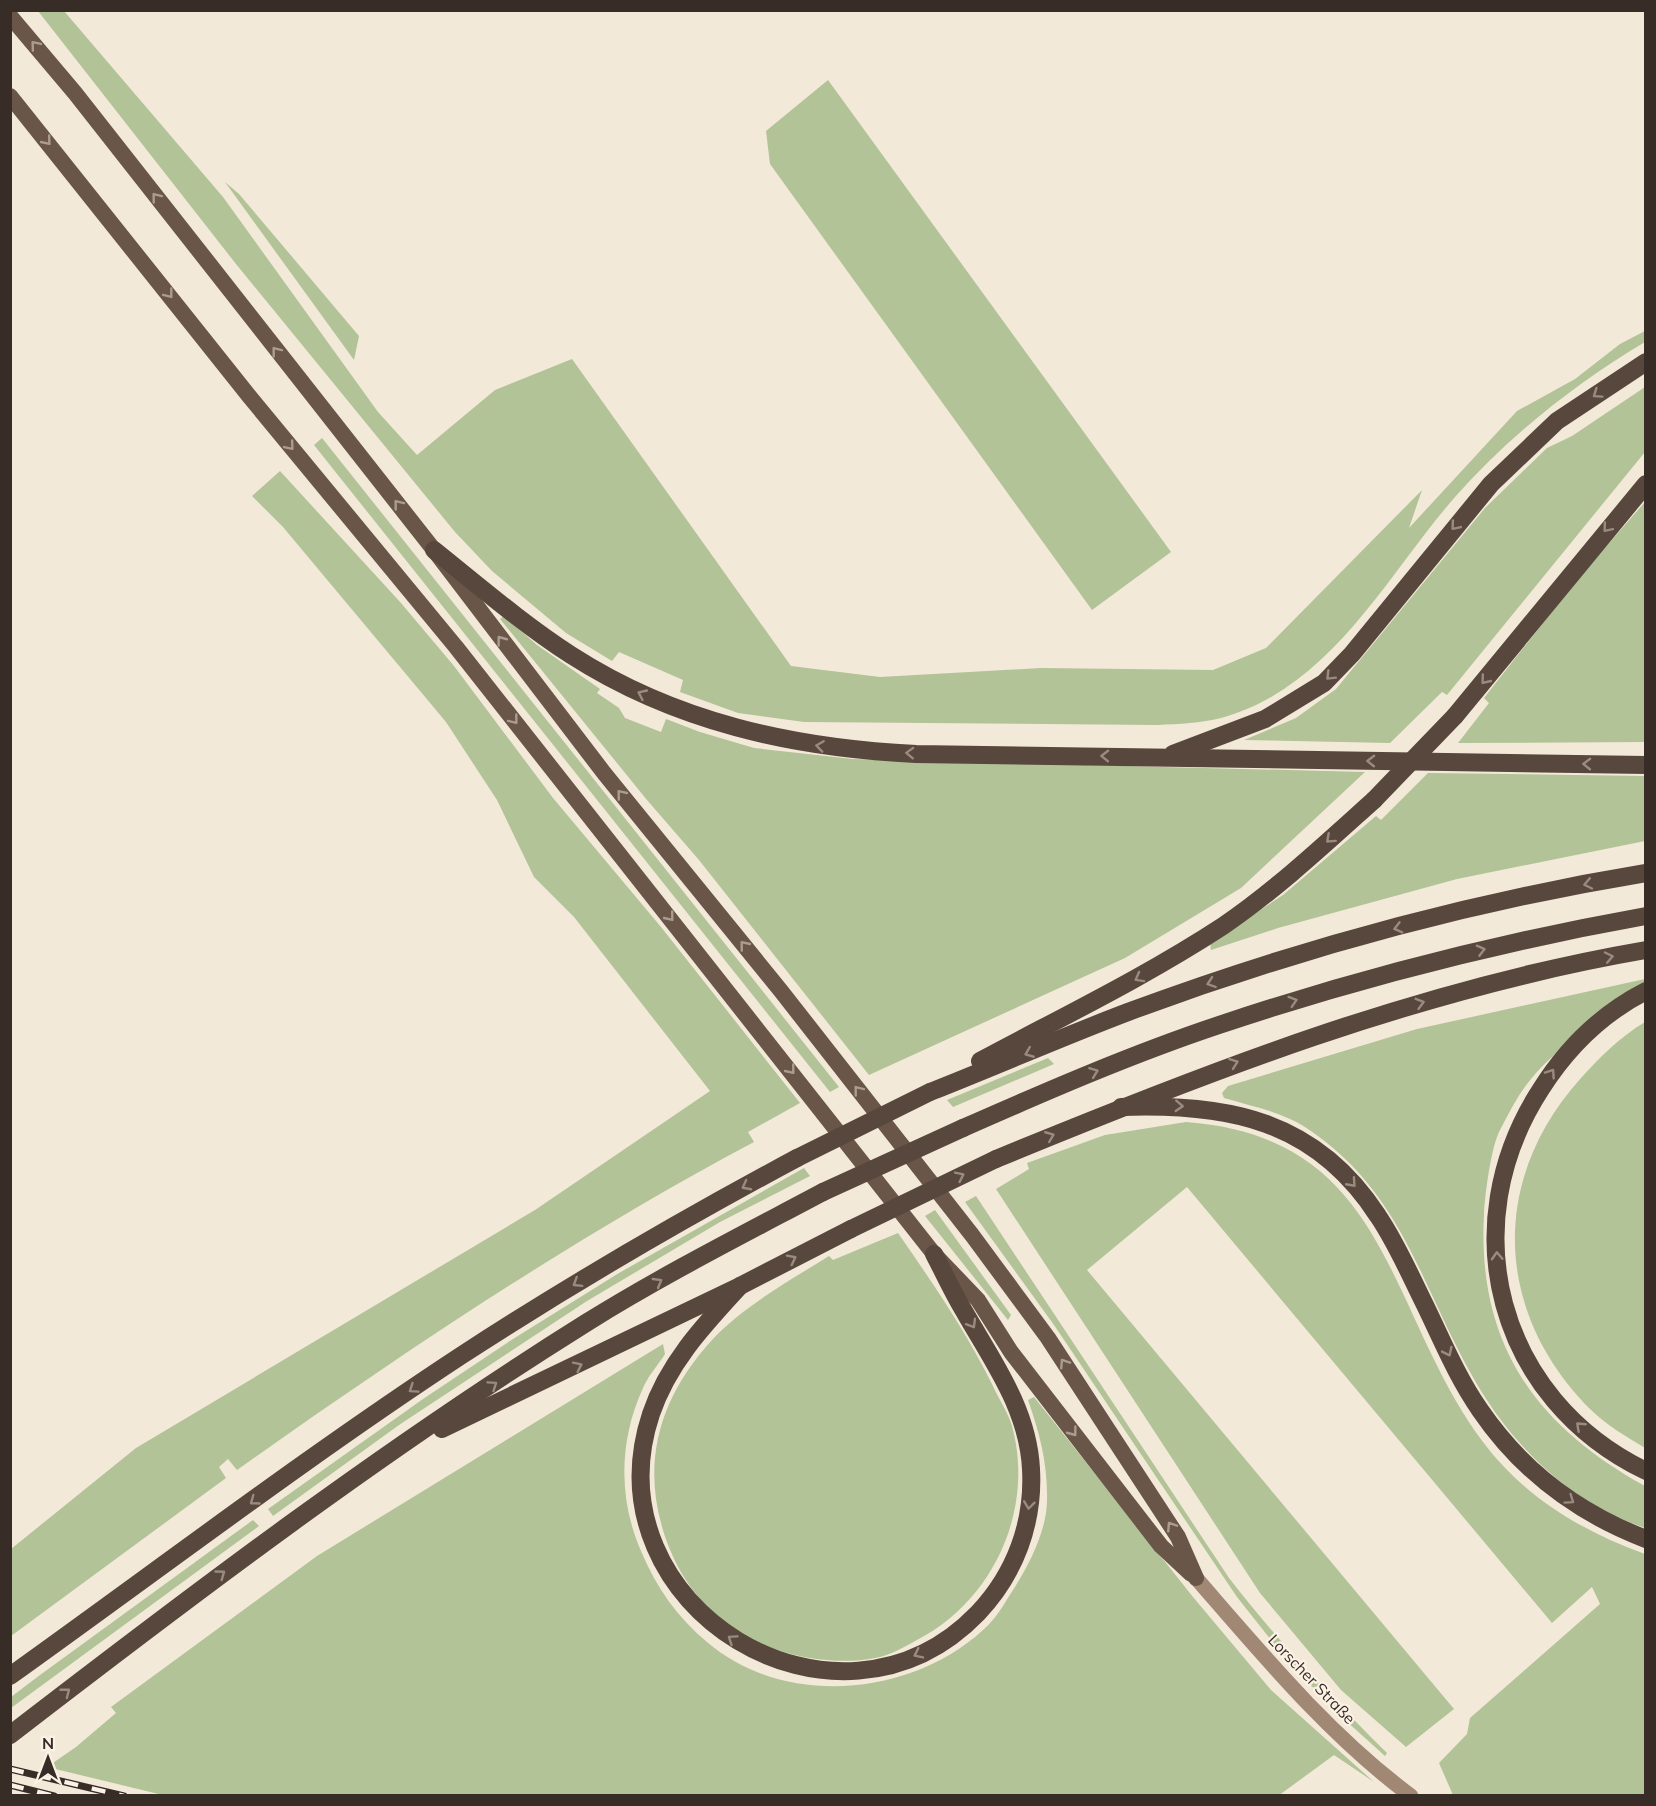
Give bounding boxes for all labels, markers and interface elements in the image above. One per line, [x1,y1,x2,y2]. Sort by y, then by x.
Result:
one-way arrow [31,41,42,52]
one-way arrow [39,134,50,145]
one-way arrow [153,193,164,204]
one-way arrow [161,287,172,298]
one-way arrow [273,347,284,358]
one-way arrow [1592,387,1603,398]
one-way arrow [283,439,294,450]
one-way arrow [394,500,405,511]
one-way arrow [1451,519,1462,530]
one-way arrow [1603,521,1614,532]
one-way arrow [497,636,508,647]
one-way arrow [1327,669,1338,680]
one-way arrow [1481,673,1492,684]
one-way arrow [638,689,649,701]
one-way arrow [507,714,518,725]
one-way arrow [815,740,825,752]
one-way arrow [906,747,915,760]
one-way arrow [1101,750,1110,762]
one-way arrow [1367,755,1376,767]
one-way arrow [1583,758,1592,770]
one-way arrow [617,790,628,801]
one-way arrow [1326,832,1337,843]
one-way arrow [1583,876,1593,889]
one-way arrow [662,911,673,922]
one-way arrow [1393,920,1403,933]
one-way arrow [740,941,751,952]
one-way arrow [1476,945,1486,958]
one-way arrow [1604,951,1614,964]
one-way arrow [1134,971,1145,982]
one-way arrow [1206,976,1217,989]
one-way arrow [1287,996,1298,1008]
one-way arrow [1414,998,1424,1010]
one-way arrow [1024,1045,1035,1058]
one-way arrow [1228,1058,1239,1071]
one-way arrow [784,1063,795,1074]
one-way arrow [1088,1067,1099,1079]
one-way arrow [1544,1069,1555,1080]
one-way arrow [855,1085,866,1096]
one-way arrow [1175,1100,1184,1113]
one-way arrow [1043,1131,1054,1143]
one-way arrow [953,1172,964,1183]
one-way arrow [1345,1176,1356,1186]
one-way arrow [741,1179,752,1190]
one-way arrow [1490,1251,1503,1260]
one-way arrow [786,1255,797,1267]
one-way arrow [573,1276,584,1287]
one-way arrow [652,1278,662,1289]
one-way arrow [964,1318,976,1328]
one-way arrow [1440,1345,1452,1356]
one-way arrow [1060,1358,1071,1369]
one-way arrow [572,1361,583,1373]
one-way arrow [486,1381,497,1392]
one-way arrow [409,1382,420,1393]
one-way arrow [1577,1422,1587,1433]
one-way arrow [1065,1426,1076,1437]
one-way arrow [1563,1493,1574,1504]
one-way arrow [249,1494,260,1505]
one-way arrow [1023,1501,1035,1510]
one-way arrow [1166,1522,1178,1532]
one-way arrow [215,1570,226,1581]
street label: Lorscher Straße [1264,1630,1360,1728]
one-way arrow [728,1635,739,1646]
one-way arrow [914,1646,925,1658]
one-way arrow [60,1689,71,1700]
north arrow [18,1728,78,1788]
text: N [42,1733,54,1753]

